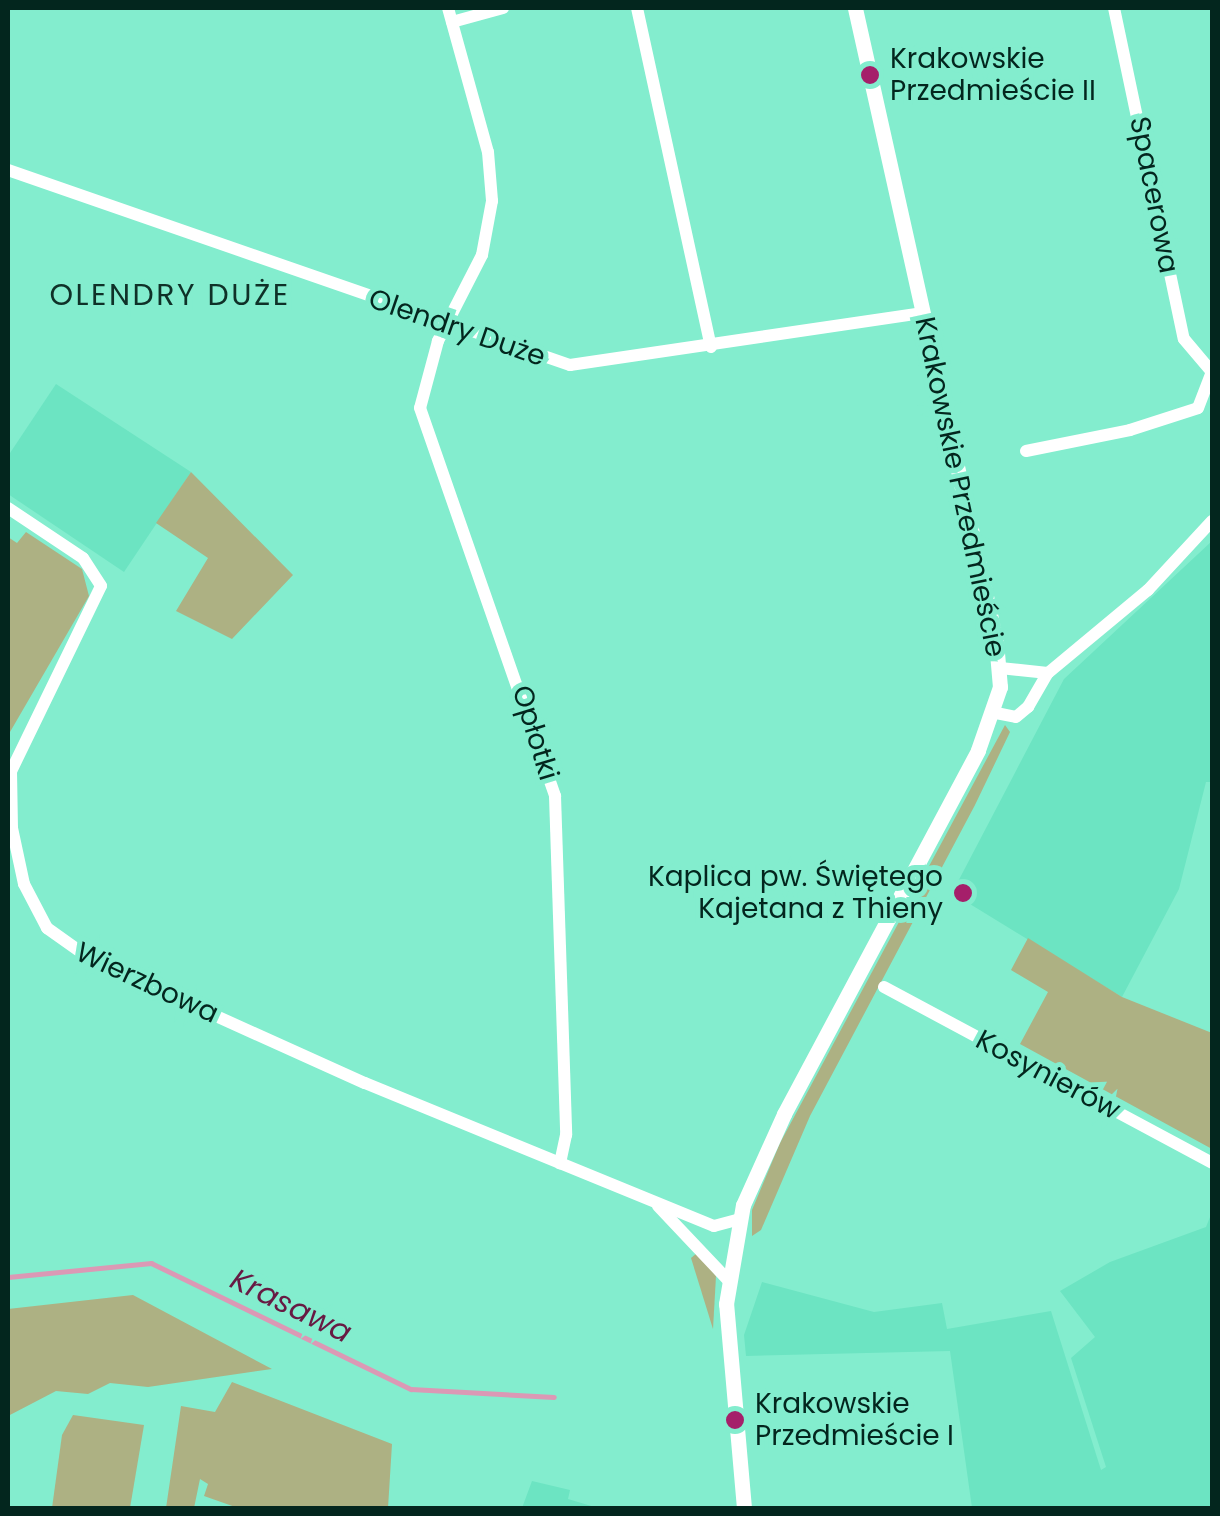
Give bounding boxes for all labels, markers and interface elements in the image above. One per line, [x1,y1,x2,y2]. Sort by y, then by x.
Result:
place label: Krakowskie Przedmieście II [890,42,1096,108]
marker: Krakowskie Przedmieście II [859,64,881,86]
street label: Spacerowa [1122,114,1186,276]
district label: OLENDRY DUŻE [49,277,291,313]
street label: Olendry Duże [364,282,550,374]
street label: Krakowskie Przedmieście [908,314,1012,660]
street label: Opłotki [505,682,565,784]
place label: Kaplica pw. Świętego Kajetana z Thieny [648,860,943,926]
marker: Kaplica pw. Świętego Kajetana z Thieny [952,882,974,904]
street label: Wierzbowa [70,935,224,1031]
street label: Kosynierów [970,1023,1126,1127]
water label: Krasawa [225,1261,357,1351]
place label: Krakowskie Przedmieście I [755,1387,954,1453]
marker: Krakowskie Przedmieście I [724,1409,746,1431]

